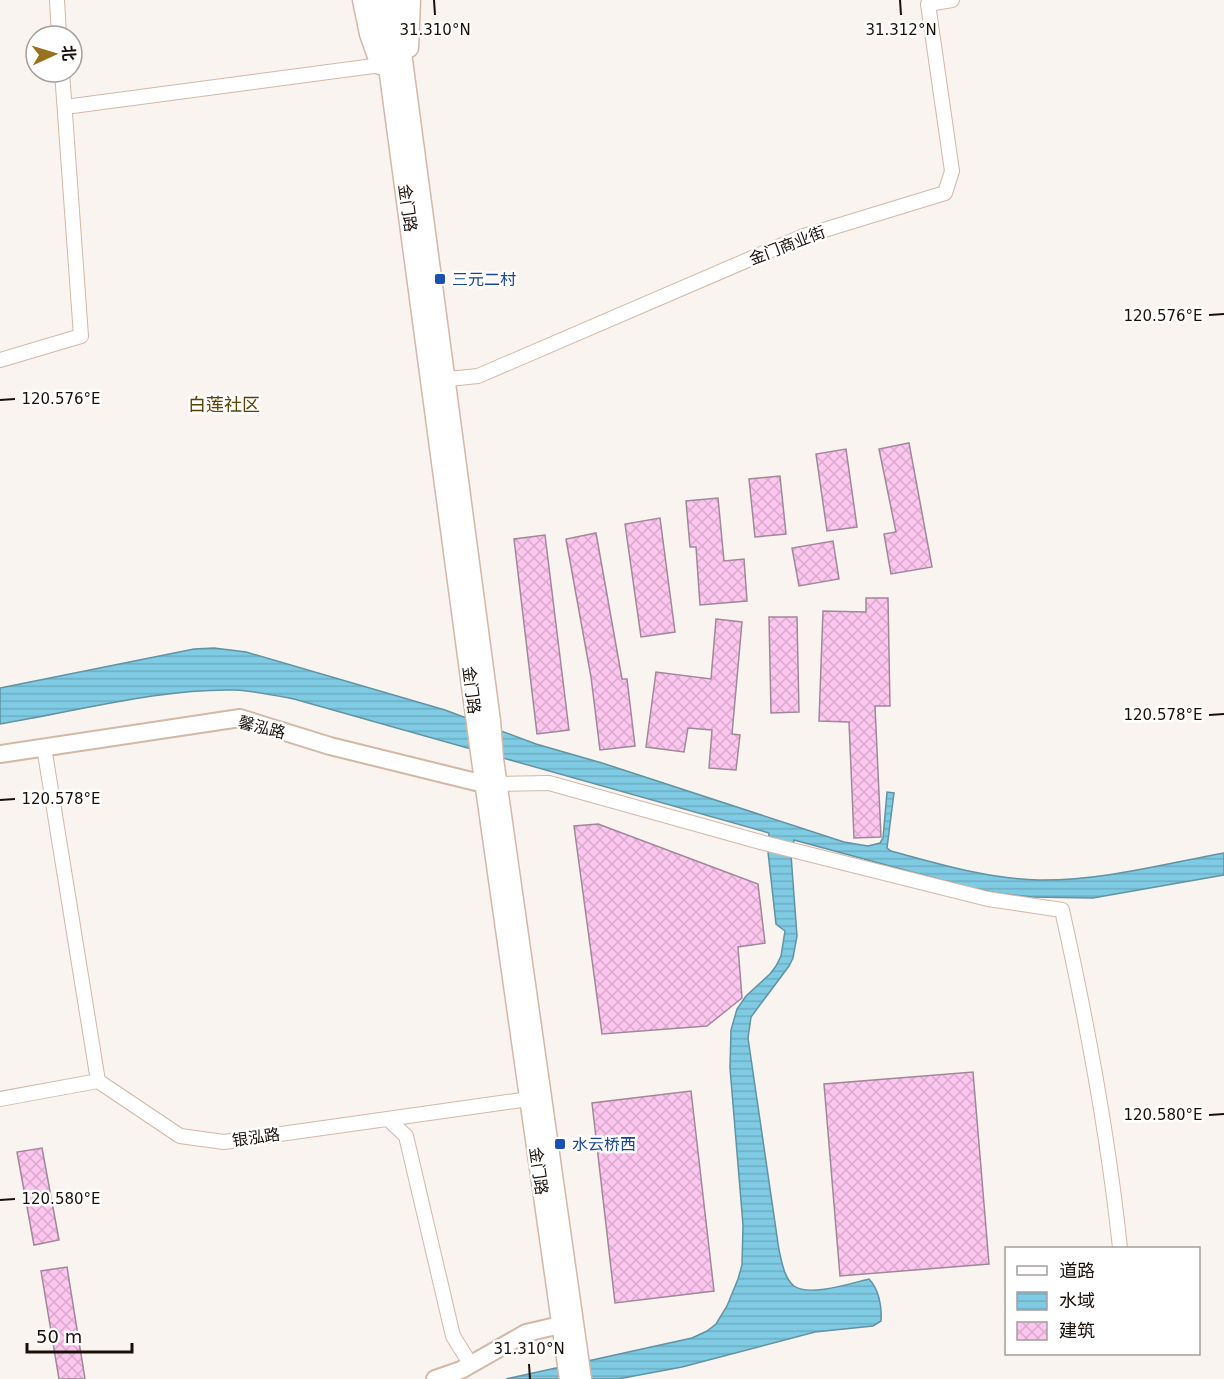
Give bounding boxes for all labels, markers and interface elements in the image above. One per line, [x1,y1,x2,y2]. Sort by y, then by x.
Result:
text: 31.310°N [399,21,471,39]
text: 31.312°N [865,21,937,39]
north arrow [24,24,84,84]
text: 北 [58,44,79,62]
street label: 金门路 [395,183,420,233]
street label: 金门商业街 [746,222,828,269]
place label: 三元二村 [452,270,516,289]
marker: 三元二村 [433,272,447,286]
text: 120.576°E [1123,307,1203,325]
text: 120.576°E [21,390,101,408]
district label: 白莲社区 [188,394,260,415]
street label: 金门路 [459,665,484,715]
text: 120.578°E [1123,706,1203,724]
street label: 馨泓路 [236,712,287,743]
text: 120.578°E [21,790,101,808]
text: 120.580°E [1123,1106,1203,1124]
street label: 银泓路 [231,1125,281,1150]
place label: 水云桥西 [572,1135,636,1154]
marker: 水云桥西 [553,1137,567,1151]
street label: 金门路 [526,1146,551,1196]
text: 120.580°E [21,1190,101,1208]
legend [1005,1247,1200,1355]
text: 道路 [1059,1260,1095,1281]
text: 水域 [1059,1290,1095,1311]
scale bar [27,1316,132,1354]
text: 建筑 [1059,1320,1095,1341]
text: 50 m [36,1326,82,1347]
text: 31.310°N [493,1340,565,1358]

